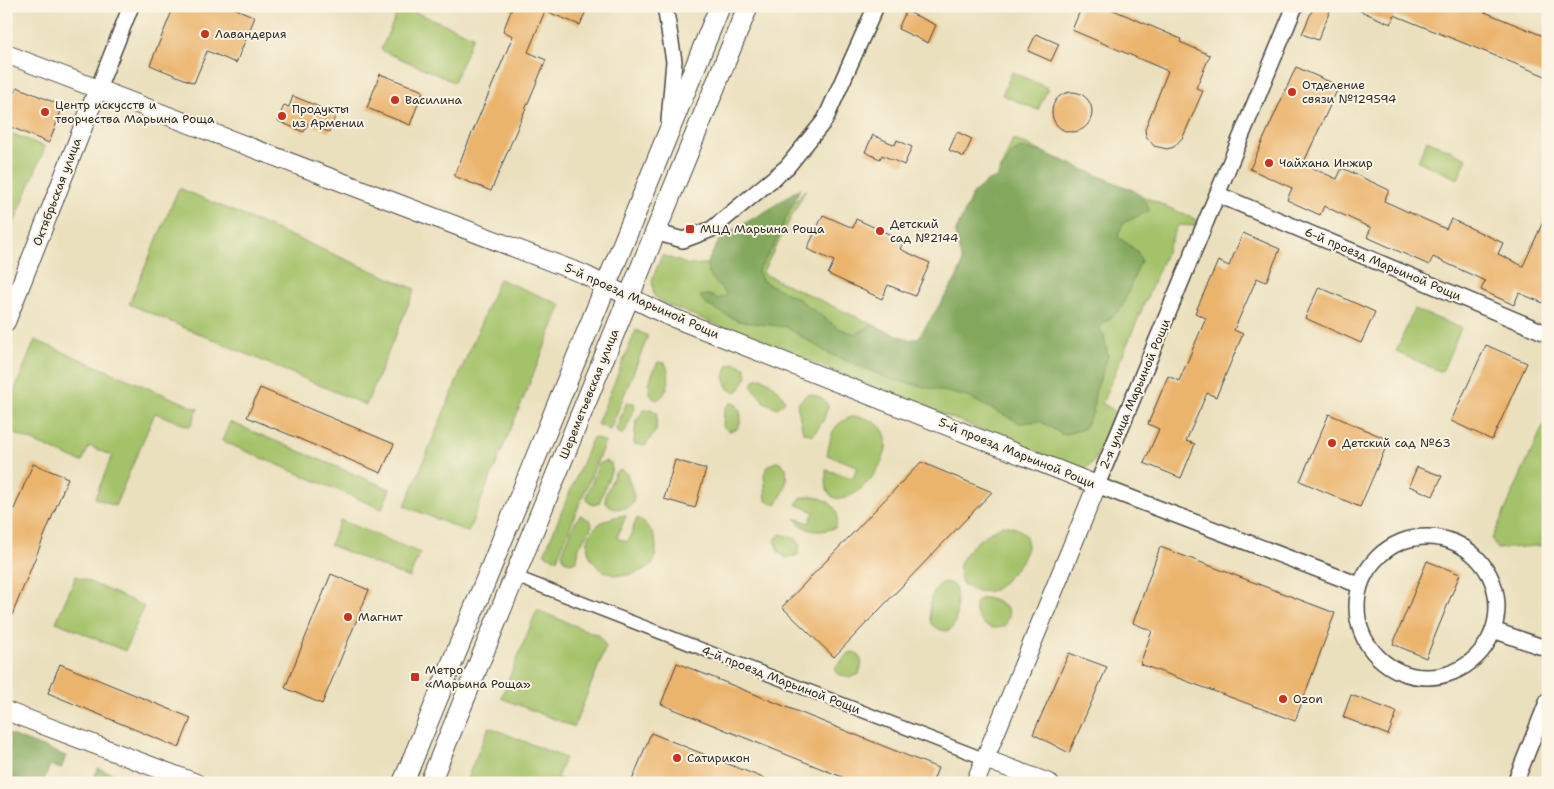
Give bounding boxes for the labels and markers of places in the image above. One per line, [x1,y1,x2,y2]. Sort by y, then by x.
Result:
place label: Лавандерия [215,26,287,42]
marker: Лавандерия [199,28,211,40]
place label: Отделение связи №129594 [1302,77,1397,107]
marker: Отделение связи №129594 [1286,86,1298,98]
place label: Василина [405,92,462,108]
marker: Василина [389,94,401,106]
place label: Центр искусств и творчества Марьина Роща [55,97,215,127]
place label: Продукты из Армении [292,101,364,131]
marker: Центр искусств и творчества Марьина Роща [39,106,51,118]
marker: Продукты из Армении [276,110,288,122]
place label: Чайхана Инжир [1279,155,1373,171]
marker: Чайхана Инжир [1263,157,1275,169]
place label: Детский сад №2144 [890,216,959,246]
place label: МЦД Марьина Роща [700,221,825,237]
marker: МЦД Марьина Роща [684,223,696,235]
marker: Детский сад №2144 [874,225,886,237]
place label: Детский сад №63 [1342,435,1451,451]
marker: Детский сад №63 [1326,437,1338,449]
place label: Магнит [358,609,404,625]
marker: Магнит [342,611,354,623]
place label: Метро «Марьина Роща» [425,662,531,692]
marker: Метро «Марьина Роща» [409,671,421,683]
place label: Ozon [1293,691,1323,707]
marker: Ozon [1277,693,1289,705]
place label: Сатирикон [687,750,750,766]
marker: Сатирикон [671,752,683,764]

